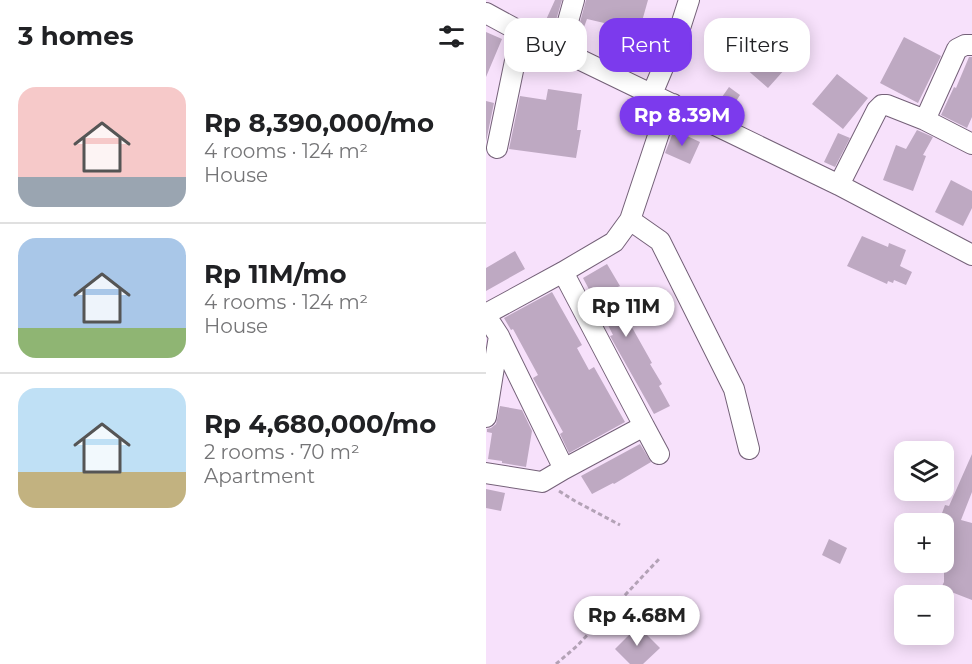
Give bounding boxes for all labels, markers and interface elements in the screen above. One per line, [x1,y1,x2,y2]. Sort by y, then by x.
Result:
chip: Buy [504,18,587,72]
chip: Rent [599,18,692,72]
chip: Filters [704,18,810,72]
text: 3 homes [18,20,133,52]
icon: filters [435,20,468,53]
pin: Rp 8.39M [620,96,744,147]
text: Rp 8.39M [634,103,730,127]
text: Rp 8,390,000/mo [204,107,434,139]
icon: home [66,111,138,183]
text: 4 rooms · 124 m² [204,139,368,163]
text: House [204,163,268,187]
text: Rp 11M/mo [204,258,347,290]
icon: home [66,262,138,334]
pin: Rp 11M [577,287,675,338]
text: 4 rooms · 124 m² [204,290,368,314]
text: Rp 11M [592,294,660,318]
text: House [204,314,268,338]
text: Rp 4,680,000/mo [204,408,436,440]
icon: home [66,412,138,484]
text: 2 rooms · 70 m² [204,440,360,464]
map controls [894,441,954,645]
button: layers [894,441,954,501]
text: Apartment [204,464,315,488]
button: + [894,513,954,573]
button: − [894,585,954,645]
pin: Rp 4.68M [575,596,699,647]
text: Rp 4.68M [588,603,686,627]

